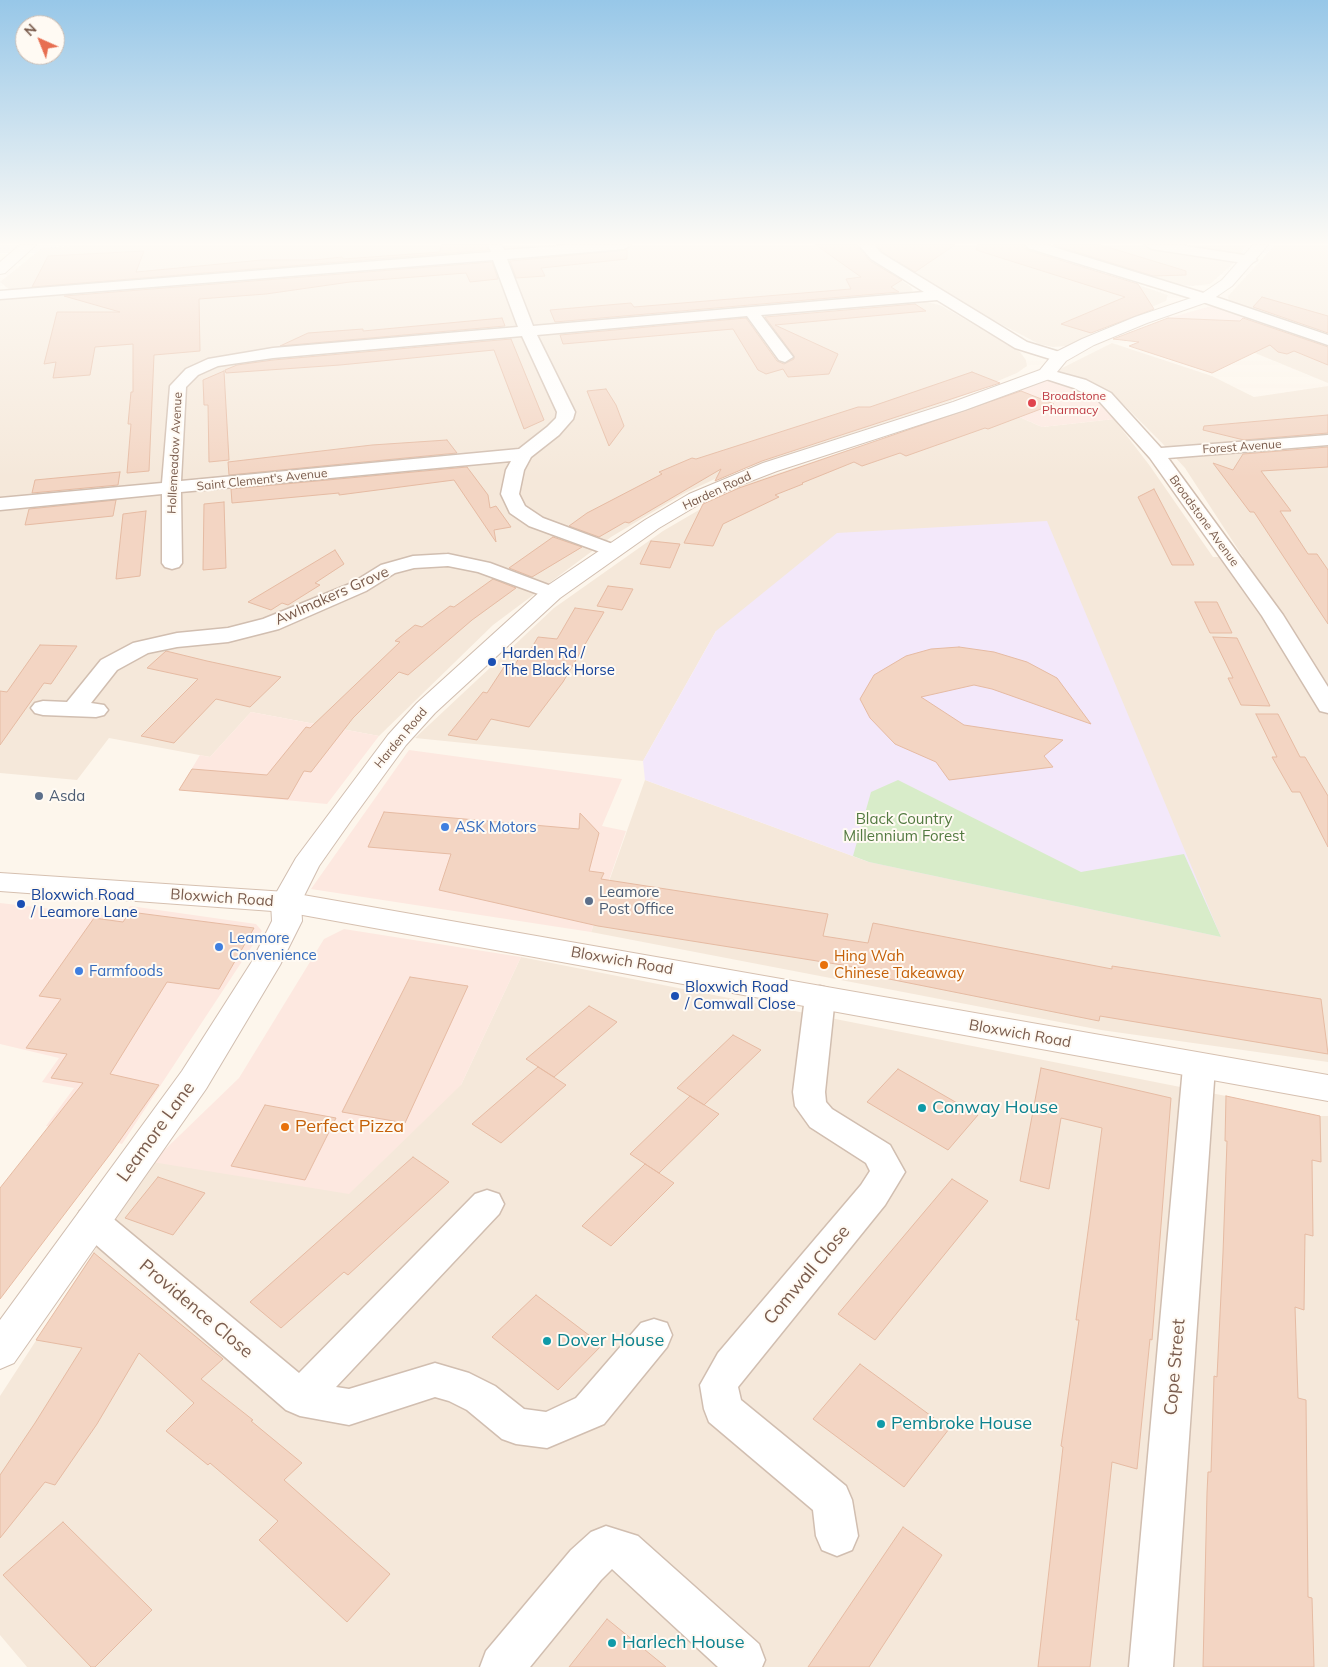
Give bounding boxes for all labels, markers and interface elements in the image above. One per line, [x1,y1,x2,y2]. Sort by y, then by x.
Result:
north arrow [15,15,65,65]
text: N [20,20,40,40]
place label: Broadstone Pharmacy [1042,389,1106,417]
street label: Hollemeadow Avenue [165,392,185,514]
marker: Broadstone Pharmacy [1026,397,1038,409]
street label: Forest Avenue [1202,437,1282,457]
street label: Saint Clement's Avenue [196,466,328,494]
street label: Harden Road [680,469,754,513]
street label: Broadstone Avenue [1166,473,1242,569]
street label: Awlmakers Grove [272,563,392,629]
place label: Harden Rd / The Black Horse [502,644,615,679]
marker: Harden Rd / The Black Horse [486,656,498,668]
street label: Harden Road [372,705,430,771]
place label: Asda [49,787,85,805]
marker: Asda [33,790,45,802]
park label: Black Country Millennium Forest [843,810,965,845]
place label: ASK Motors [455,818,537,836]
marker: ASK Motors [439,821,451,833]
place label: Leamore Post Office [599,883,674,918]
street label: Bloxwich Road [170,885,274,911]
place label: Bloxwich Road / Leamore Lane [31,886,138,921]
marker: Leamore Post Office [583,895,595,907]
marker: Bloxwich Road / Leamore Lane [15,898,27,910]
place label: Leamore Convenience [229,929,317,964]
marker: Leamore Convenience [213,941,225,953]
street label: Bloxwich Road [569,943,675,979]
place label: Hing Wah Chinese Takeaway [834,947,964,982]
marker: Hing Wah Chinese Takeaway [818,959,830,971]
place label: Farmfoods [89,962,163,980]
marker: Farmfoods [73,965,85,977]
place label: Bloxwich Road / Comwall Close [685,978,796,1013]
marker: Bloxwich Road / Comwall Close [669,990,681,1002]
street label: Bloxwich Road [967,1016,1073,1052]
street label: Leamore Lane [113,1078,199,1186]
place label: Conway House [932,1097,1058,1119]
marker: Conway House [916,1102,928,1114]
place label: Perfect Pizza [295,1116,404,1138]
marker: Perfect Pizza [279,1121,291,1133]
street label: Comwall Close [759,1221,855,1329]
street label: Providence Close [135,1255,257,1363]
street label: Cope Street [1160,1318,1190,1416]
place label: Dover House [557,1330,664,1352]
marker: Dover House [541,1335,553,1347]
place label: Pembroke House [891,1413,1032,1435]
marker: Pembroke House [875,1418,887,1430]
place label: Harlech House [622,1632,745,1654]
marker: Harlech House [606,1637,618,1649]

